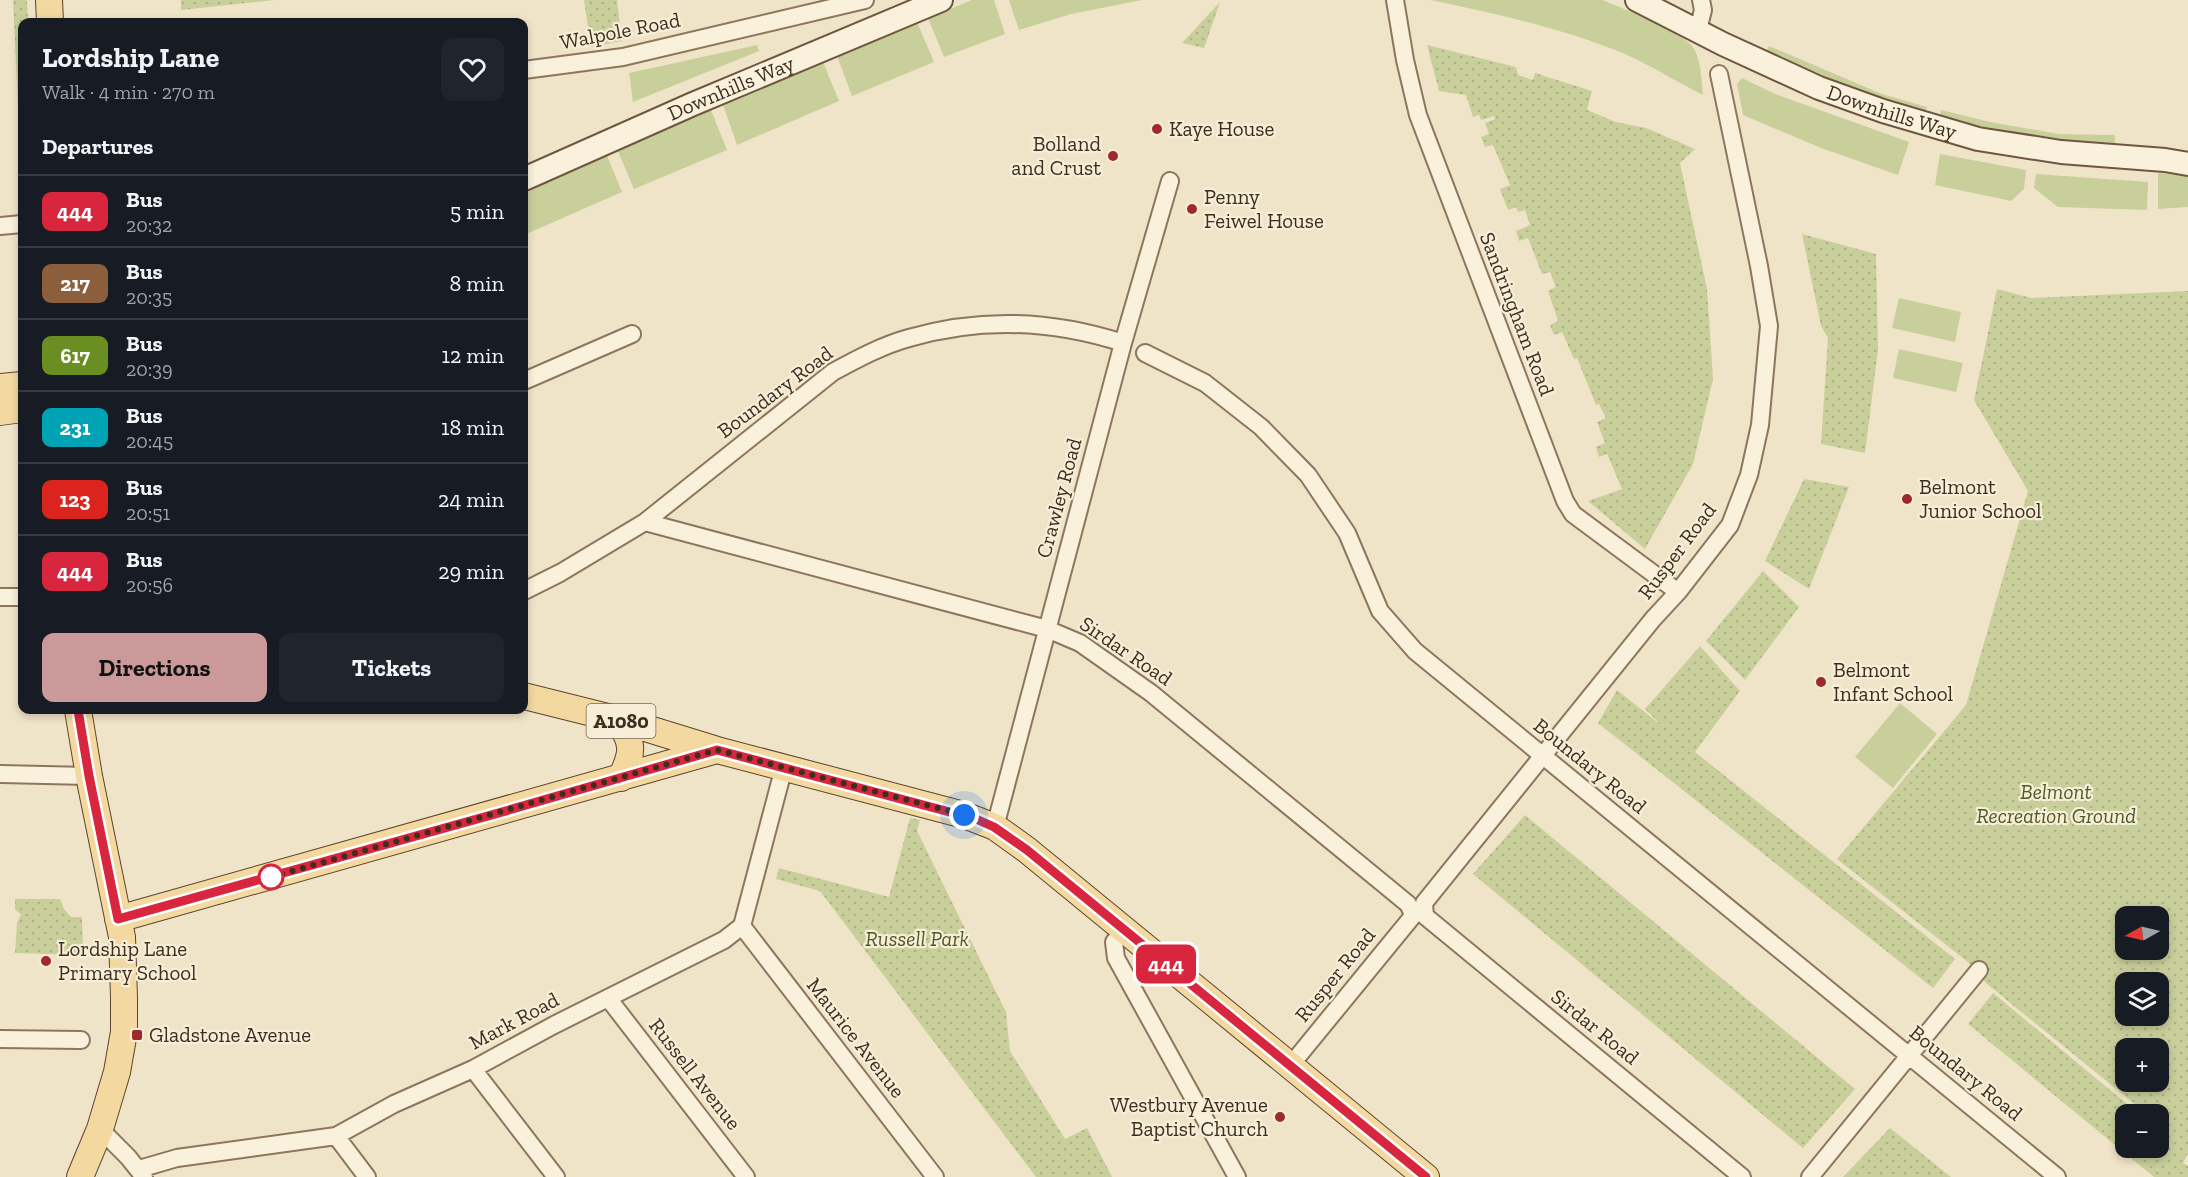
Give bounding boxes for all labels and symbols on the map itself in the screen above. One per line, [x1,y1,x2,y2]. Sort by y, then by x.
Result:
street label: Walpole Road [558,6,683,54]
street label: Downhills Way [664,50,798,126]
street label: Downhills Way [1824,79,1960,144]
place label: Kaye House [1169,116,1274,141]
marker: Kaye House [1150,122,1164,136]
place label: Bolland and Crust [1011,131,1101,180]
marker: Bolland and Crust [1106,149,1120,163]
place label: Penny Feiwel House [1204,184,1324,233]
marker: Penny Feiwel House [1185,202,1199,216]
street label: Sandringham Road [1475,229,1560,400]
street label: Boundary Road [712,340,838,443]
street label: Crawley Road [1030,435,1087,561]
place label: Belmont Junior School [1919,474,2042,523]
marker: Belmont Junior School [1900,492,1914,506]
street label: Rusper Road [1632,497,1721,604]
street label: Sirdar Road [1075,611,1178,691]
place label: Belmont Infant School [1833,657,1953,706]
marker: Belmont Infant School [1814,675,1828,689]
road number: A1080 [586,704,656,738]
street label: Boundary Road [1529,712,1652,819]
park label: Belmont Recreation Ground [1976,779,2136,828]
your location [949,800,979,830]
unlabelled marker [258,864,284,890]
north arrow [2115,906,2169,960]
street label: Rusper Road [1289,922,1380,1027]
park label: Russell Park [865,926,969,951]
place label: Lordship Lane Primary School [58,936,197,985]
line badge: 444 [1132,944,1200,984]
marker: Lordship Lane Primary School [39,954,53,968]
street label: Maurice Avenue [802,973,911,1103]
street label: Sirdar Road [1546,984,1645,1070]
street label: Mark Road [465,986,563,1055]
street label: Russell Avenue [644,1013,747,1135]
street label: Boundary Road [1905,1019,2028,1126]
place label: Gladstone Avenue [149,1022,311,1047]
marker: Gladstone Avenue [130,1028,144,1042]
place label: Westbury Avenue Baptist Church [1110,1092,1268,1141]
marker: Westbury Avenue Baptist Church [1273,1110,1287,1124]

